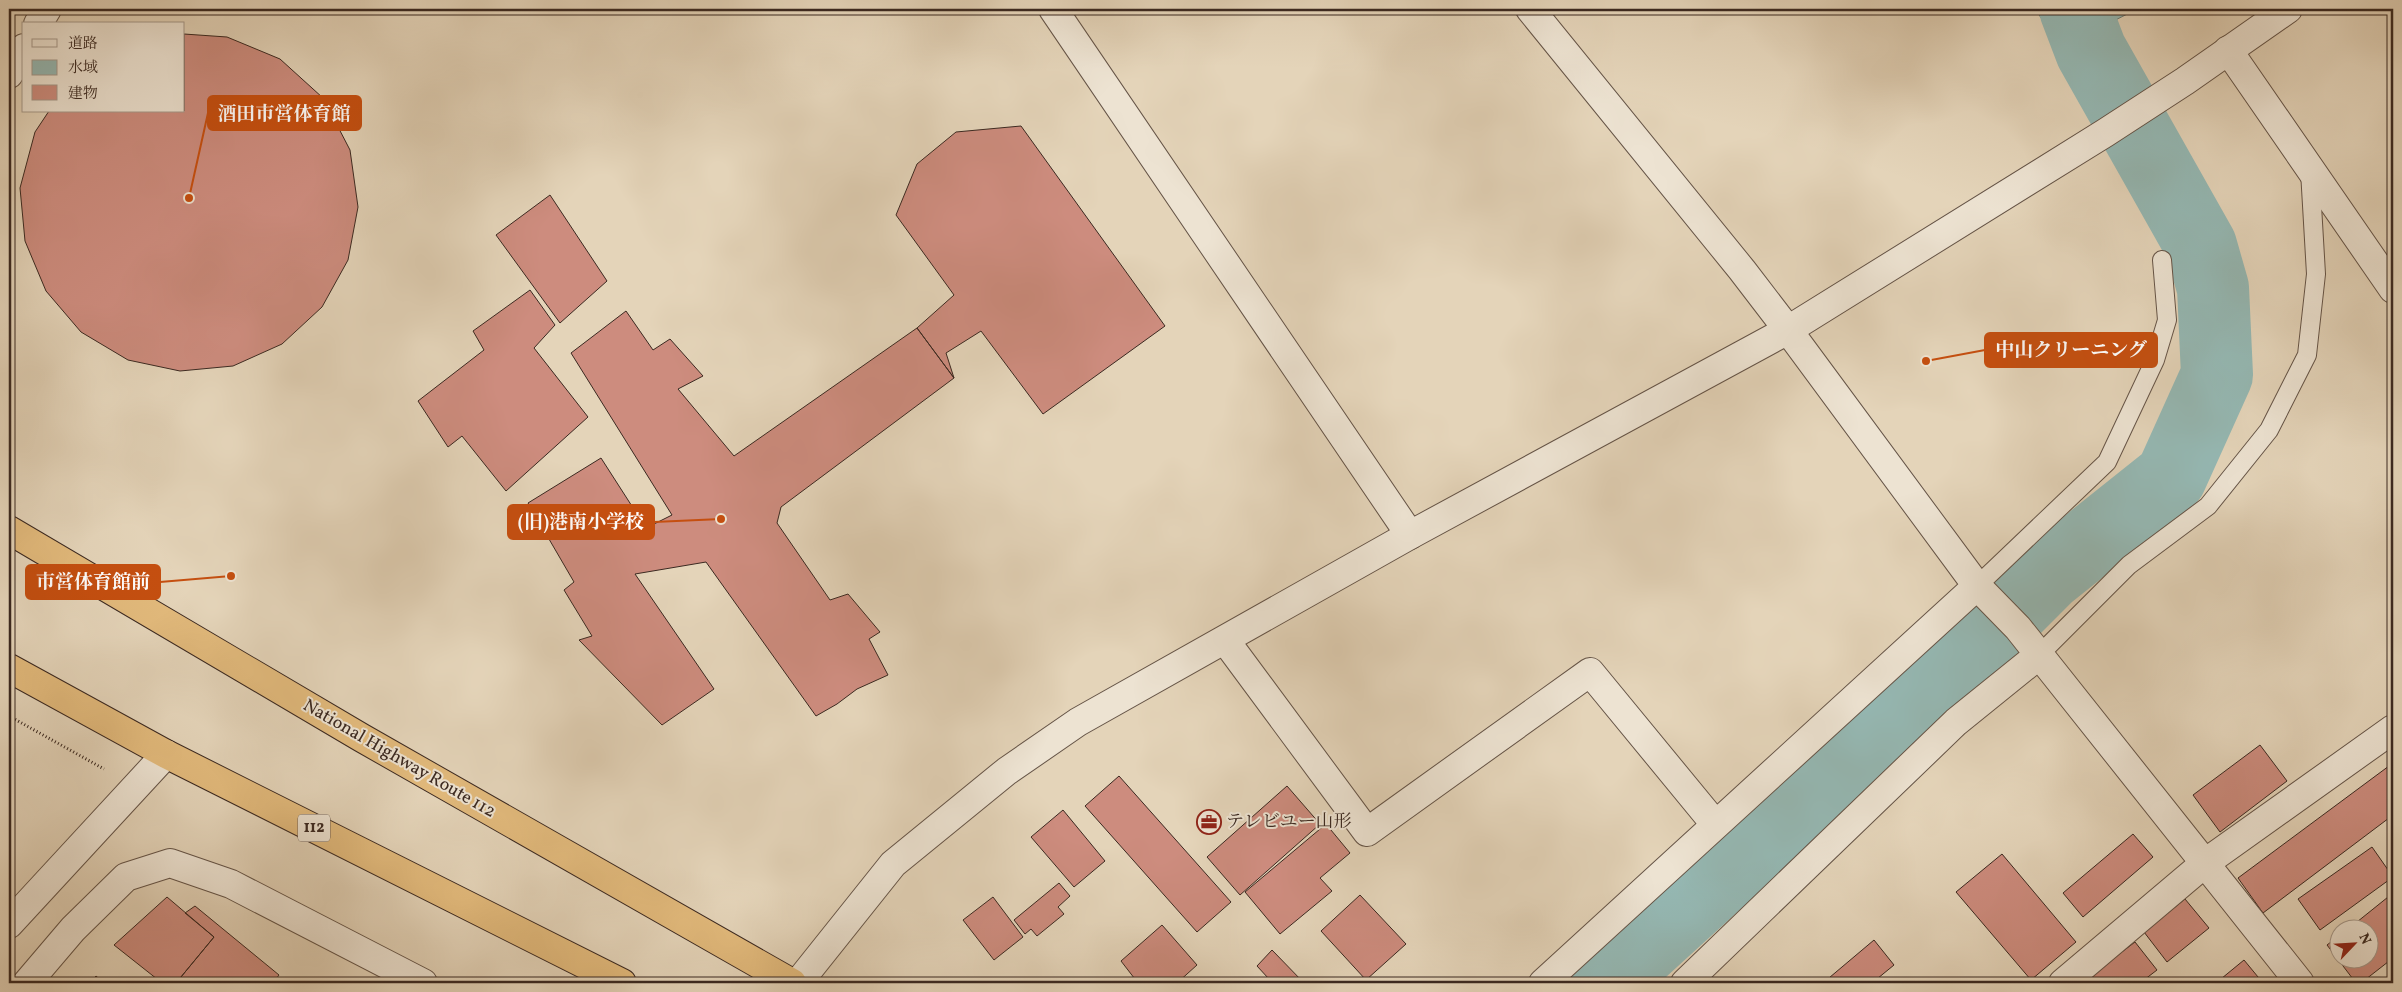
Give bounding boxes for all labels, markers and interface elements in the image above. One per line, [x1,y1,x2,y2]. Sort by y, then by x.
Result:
legend [22,22,185,112]
text: 道路 [68,34,98,55]
text: 水域 [68,58,98,79]
text: 建物 [68,84,98,105]
callout: 酒田市営体育館 [208,96,361,130]
text: 酒田市営体育館 [217,102,351,128]
callout: 中山クリーニング [1985,333,2157,367]
text: 中山クリーニング [1995,338,2148,364]
callout: (旧)港南小学校 [508,505,654,539]
text: (旧)港南小学校 [518,510,644,536]
callout: 市営体育館前 [26,565,160,599]
text: 市営体育館前 [36,570,150,596]
street label: National Highway Route 112 [298,693,500,825]
office icon: テレビユー山形 [1196,809,1222,835]
place label: テレビユー山形 [1226,810,1352,835]
road number: 112 [298,814,330,841]
north arrow [2330,920,2380,970]
text: N [2354,931,2375,948]

